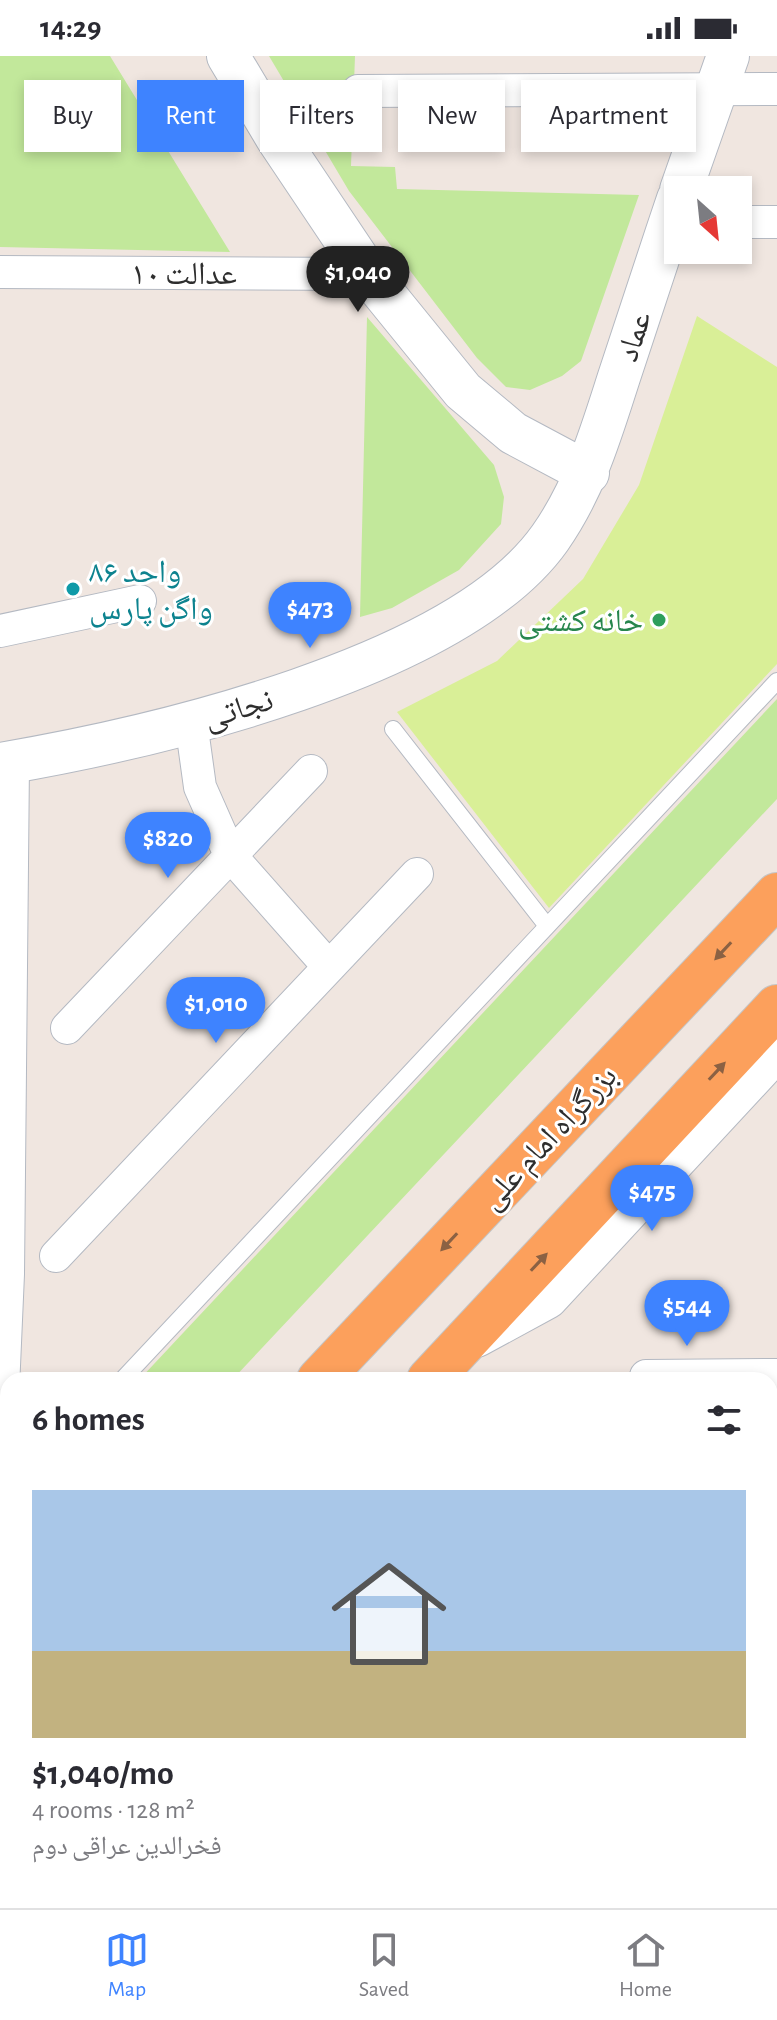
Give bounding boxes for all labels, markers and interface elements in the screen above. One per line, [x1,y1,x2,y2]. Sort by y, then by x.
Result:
text: 14:29 [40,13,101,43]
chip: Buy [24,80,121,152]
chip: Rent [137,80,244,152]
chip: Filters [260,80,382,152]
chip: New [398,80,505,152]
chip: Apartment [521,80,696,152]
north arrow [664,176,752,264]
map controls [664,176,752,264]
pin: $1,040 [293,246,423,314]
street label: عدالت ۱۰ [131,258,237,290]
text: $1,040 [324,259,392,285]
street label: عماد [611,307,657,365]
place label: ۸۶ واحد واگن پارس [89,556,213,628]
marker: ۸۶ واحد واگن پارس [64,580,82,598]
pin: $473 [263,582,357,650]
text: $473 [286,595,334,621]
place label: خانه کشتی [518,605,643,640]
marker: خانه کشتی [650,611,668,629]
street label: نجاتی [200,683,278,738]
pin: $820 [121,812,215,880]
text: $820 [143,825,193,851]
one-way arrow [715,942,733,961]
pin: $1,010 [151,977,281,1045]
text: $1,010 [184,990,248,1016]
street label: بزرگراه امام علی [474,1060,626,1218]
one-way arrow [707,1062,725,1081]
pin: $475 [605,1165,699,1233]
text: $475 [628,1178,676,1204]
one-way arrow [440,1233,458,1252]
one-way arrow [530,1252,548,1271]
pin: $544 [640,1280,734,1348]
text: $544 [662,1293,712,1319]
icon: filters [702,1398,746,1442]
text: 6 homes [32,1403,145,1437]
icon: home [317,1542,461,1686]
text: $1,040/mo [32,1757,174,1791]
text: 4 rooms · 128 m² [32,1797,195,1823]
text: فخرالدین عراقی دوم [32,1833,222,1859]
tab: Map [105,1928,149,2002]
tab: Saved [359,1928,409,2002]
tab: Home [619,1928,672,2002]

